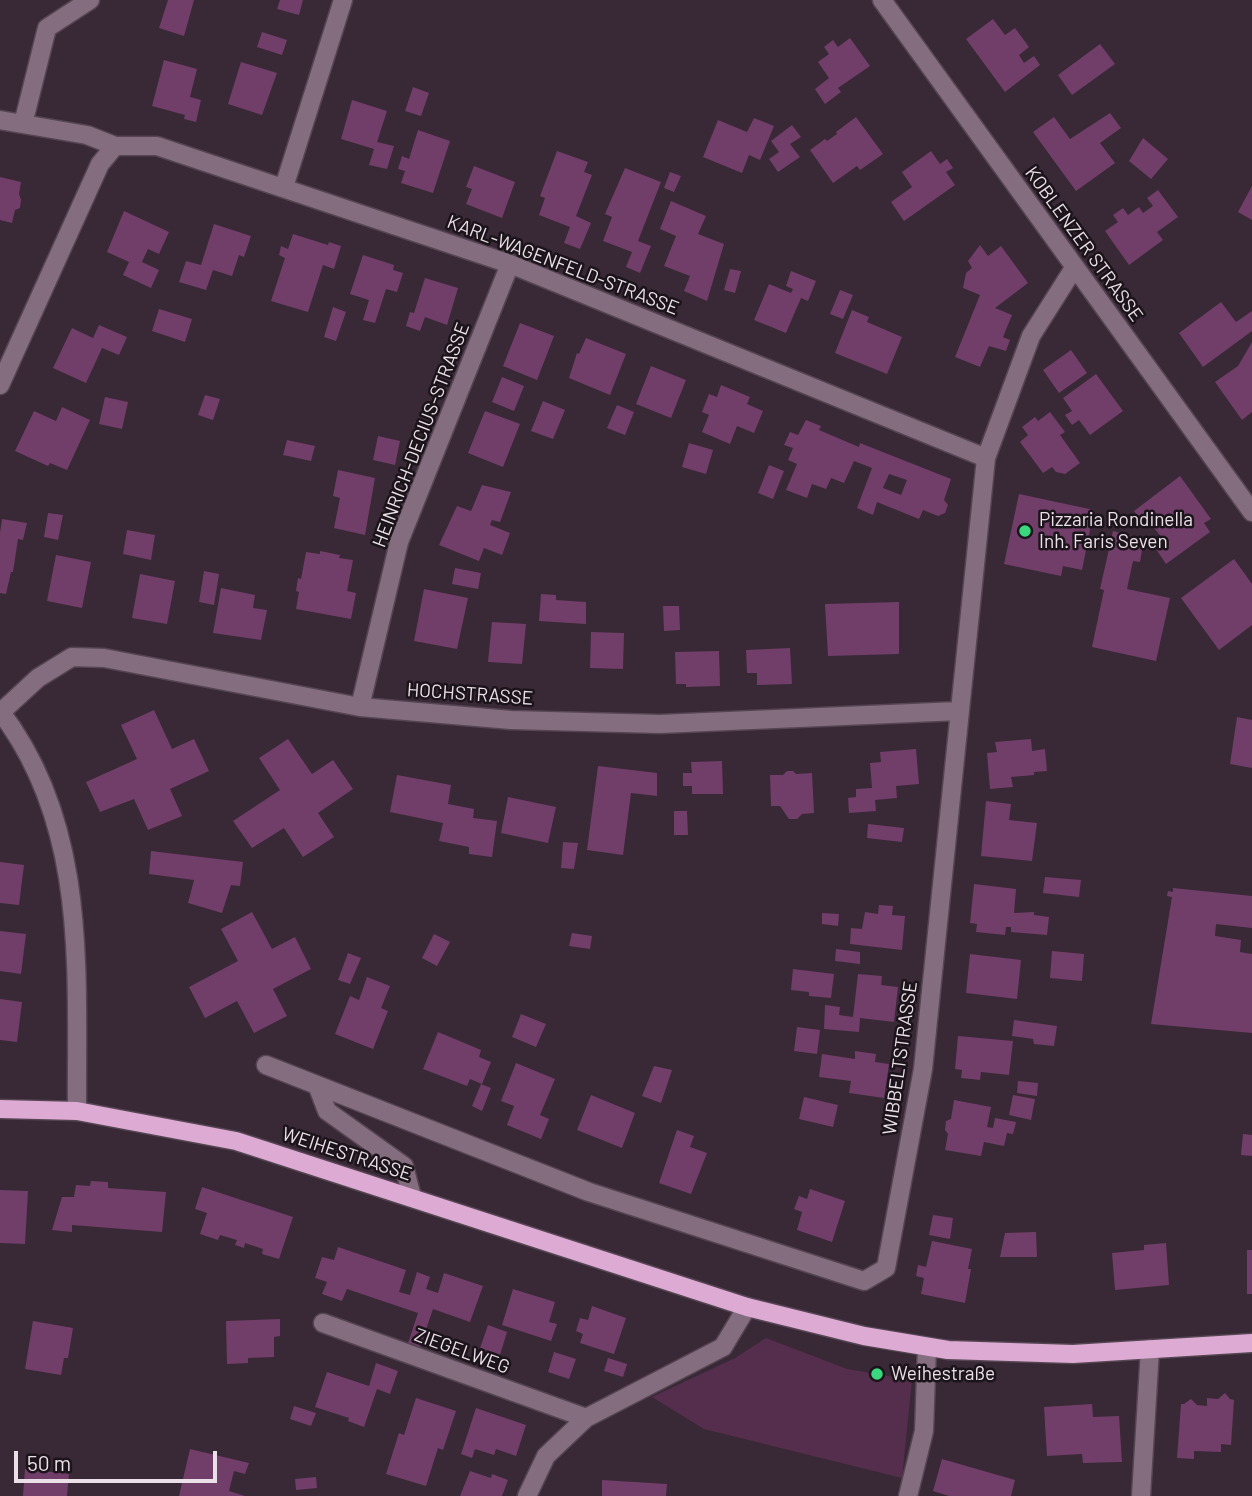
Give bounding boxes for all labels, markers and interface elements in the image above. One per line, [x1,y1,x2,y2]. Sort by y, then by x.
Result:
street label: KOBLENZER STRASSE [1020,162,1148,326]
street label: KARL-WAGENFELD-STRASSE [444,210,682,320]
street label: HEINRICH-DECIUS-STRASSE [368,320,474,550]
place label: Pizzaria Rondinella Inh. Faris Seven [1039,509,1193,553]
marker: Pizzaria Rondinella Inh. Faris Seven [1017,523,1033,539]
street label: HOCHSTRASSE [406,678,534,710]
street label: WIBBELTSTRASSE [878,980,922,1136]
street label: WEIHESTRASSE [279,1122,415,1186]
street label: ZIEGELWEG [411,1323,513,1379]
place label: Weihestraße [891,1363,995,1385]
marker: Weihestraße [869,1366,885,1382]
scale bar [18,1436,220,1480]
text: 50 m [27,1450,71,1475]

